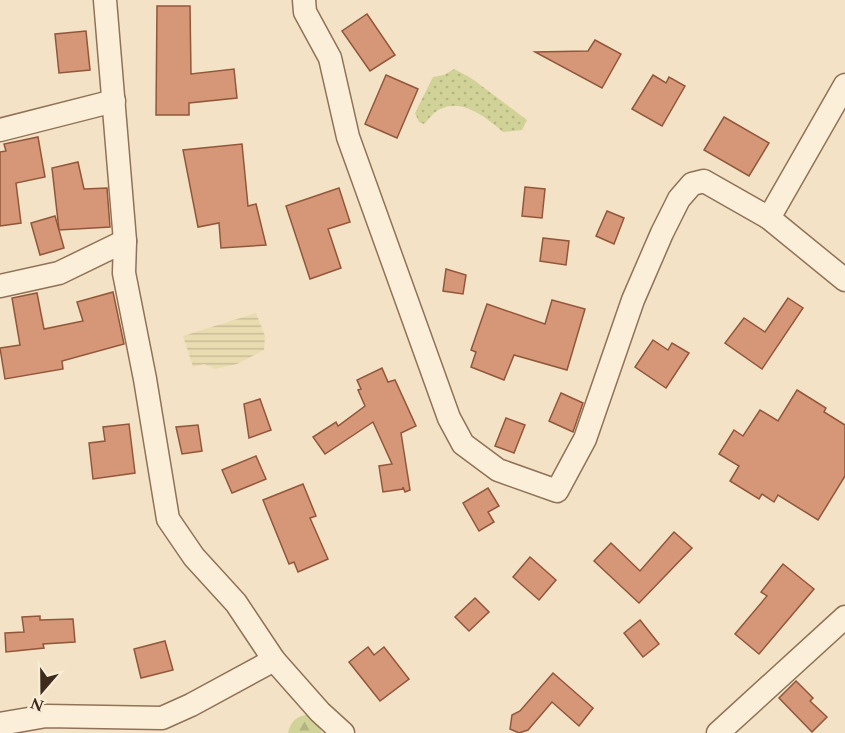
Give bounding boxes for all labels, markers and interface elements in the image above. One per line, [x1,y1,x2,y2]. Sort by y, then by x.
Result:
north arrow [12,661,72,721]
text: N [27,691,47,718]

